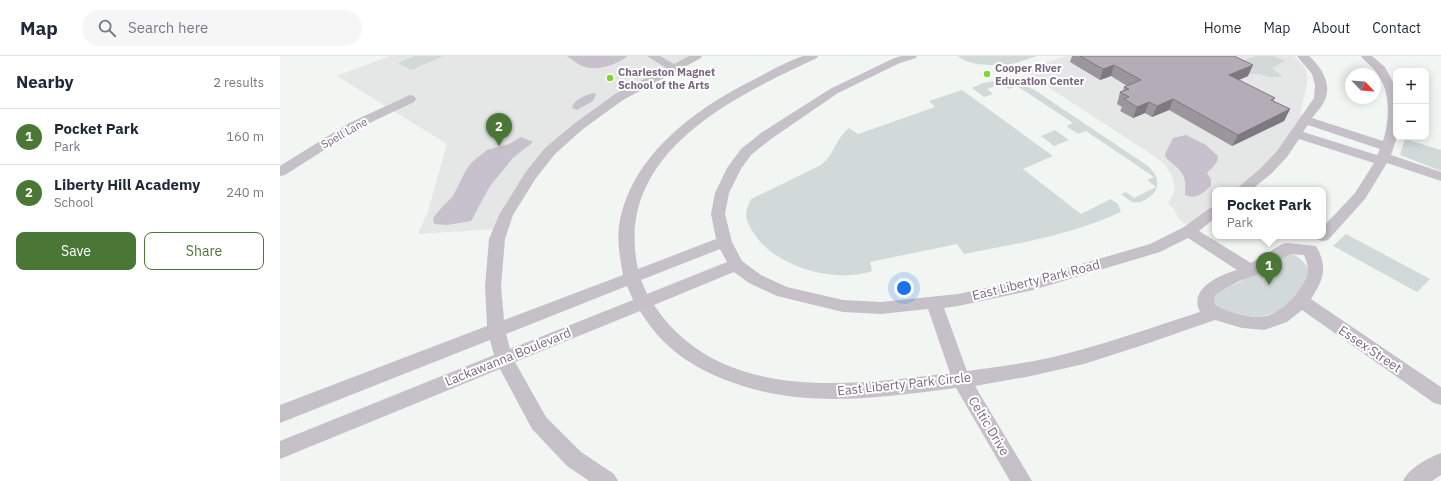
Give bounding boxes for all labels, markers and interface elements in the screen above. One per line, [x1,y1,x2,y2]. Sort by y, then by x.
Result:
search box [82,10,362,46]
text: Map [20,16,58,40]
icon: search [96,17,118,39]
text: Search here [128,18,208,37]
text: Home [1204,19,1241,37]
text: Map [1263,19,1290,37]
text: About [1312,19,1350,37]
text: Contact [1372,19,1421,37]
place label: Cooper River Education Center [995,61,1085,88]
place label: Charleston Magnet School of the Arts [618,65,715,92]
north arrow [1345,68,1381,104]
map controls [1393,68,1429,140]
button: + [1393,68,1429,104]
marker: Cooper River Education Center [982,69,992,79]
text: Nearby [16,71,74,93]
marker: Charleston Magnet School of the Arts [605,73,615,83]
text: 2 results [213,74,264,91]
button: − [1393,104,1429,140]
pin: 2 [486,113,512,146]
street label: Spell Lane [318,115,370,151]
text: Pocket Park [54,119,139,138]
text: 1 [25,128,33,145]
text: 160 m [226,128,264,145]
text: Park [54,138,80,155]
text: Liberty Hill Academy [54,175,200,194]
text: 2 [25,184,33,201]
text: 240 m [226,184,264,201]
popup [1212,187,1326,239]
text: School [54,194,94,211]
text: Pocket Park [1227,195,1311,214]
text: Park [1227,214,1253,231]
button: Save [16,232,136,270]
button: Share [144,232,264,270]
pin: 1 [1256,252,1282,285]
street label: East Liberty Park Road [970,256,1102,304]
your location [894,278,914,298]
street label: Essex Street [1335,322,1405,376]
street label: Lackawanna Boulevard [442,324,574,390]
street label: East Liberty Park Circle [836,369,972,399]
street label: Celtic Drive [965,393,1013,459]

